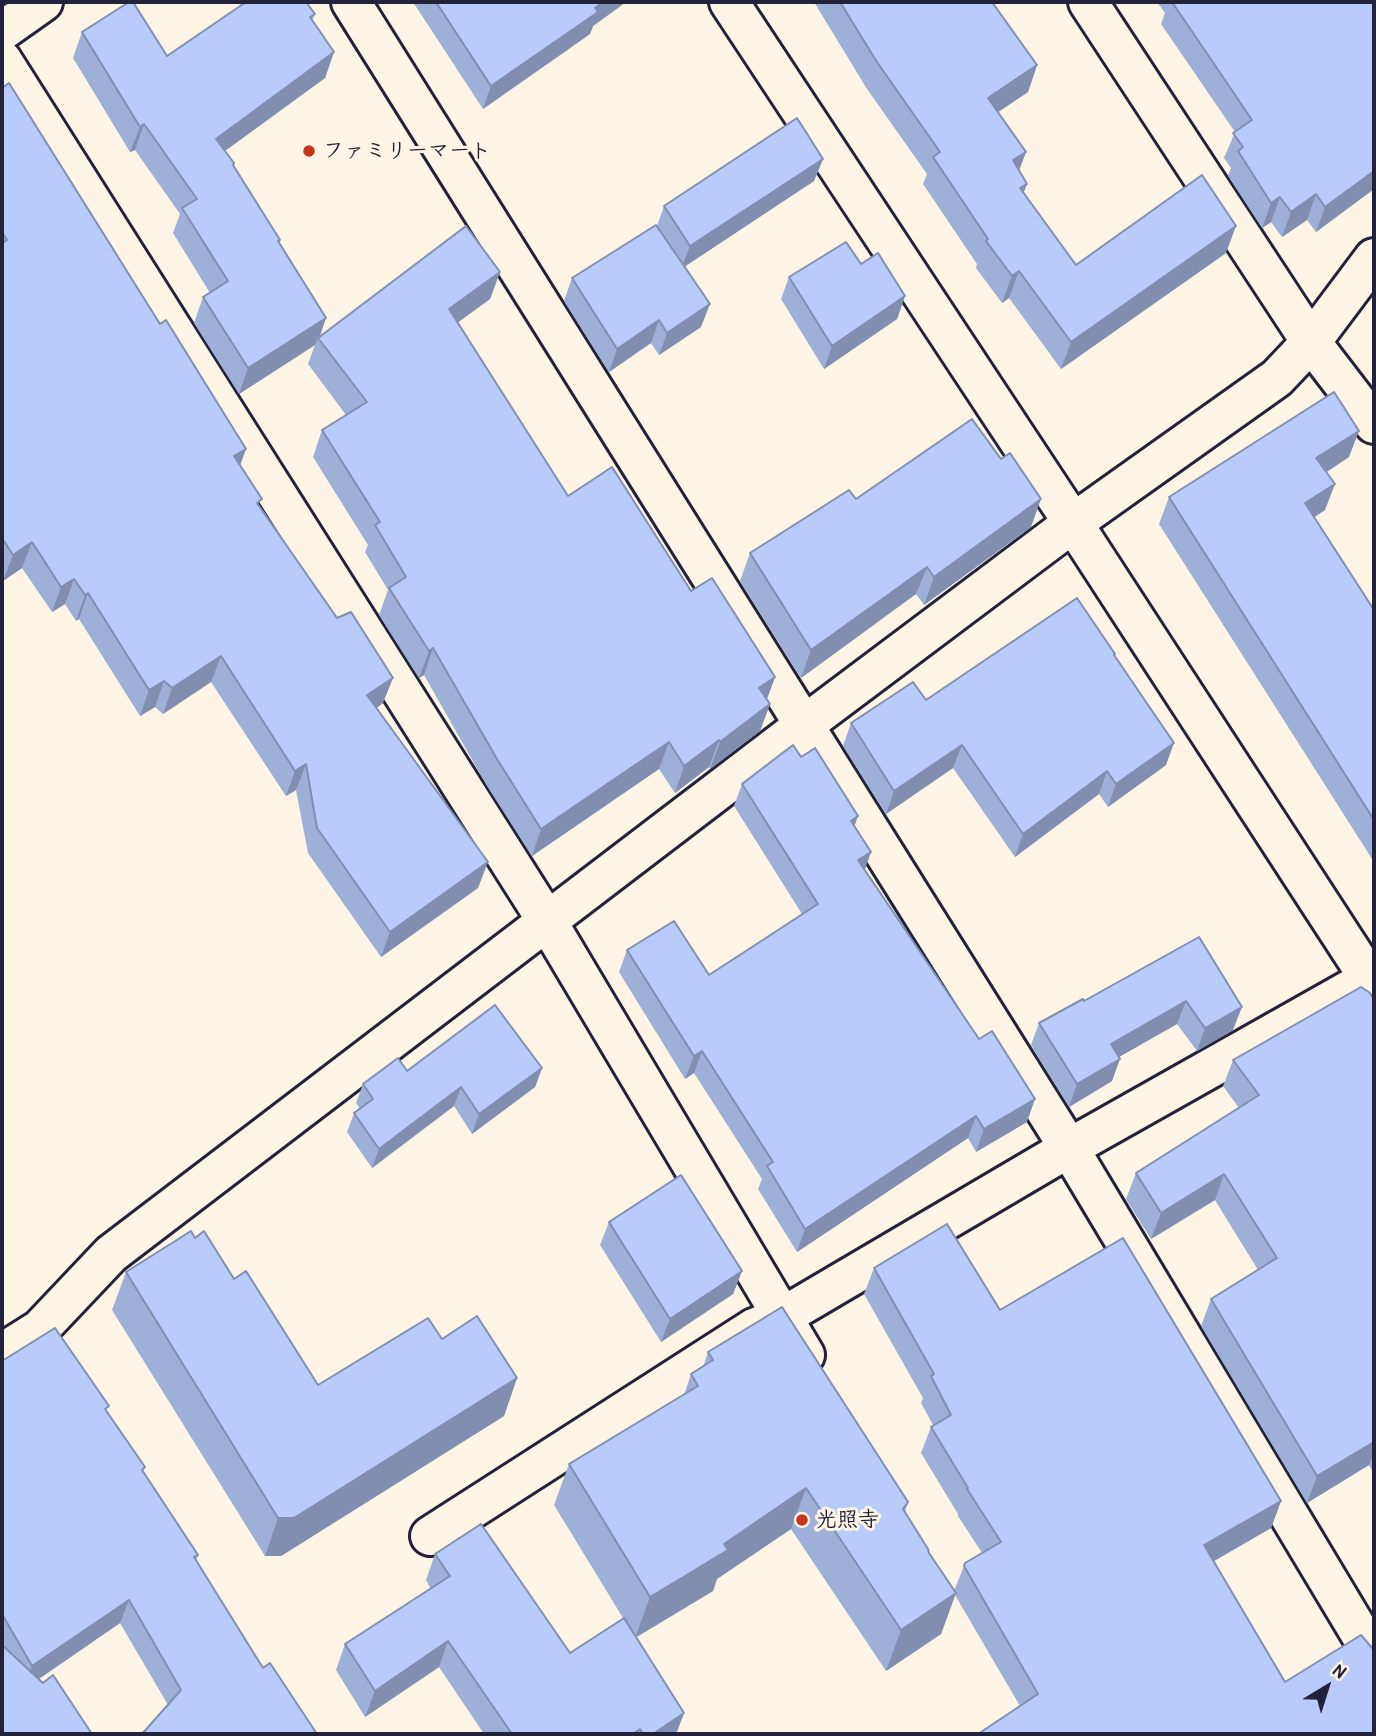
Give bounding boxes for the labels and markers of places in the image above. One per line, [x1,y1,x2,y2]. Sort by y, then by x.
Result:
place label: ファミリーマート [323,138,491,164]
marker: ファミリーマート [301,143,317,159]
place label: 光照寺 [816,1507,879,1533]
marker: 光照寺 [794,1512,810,1528]

